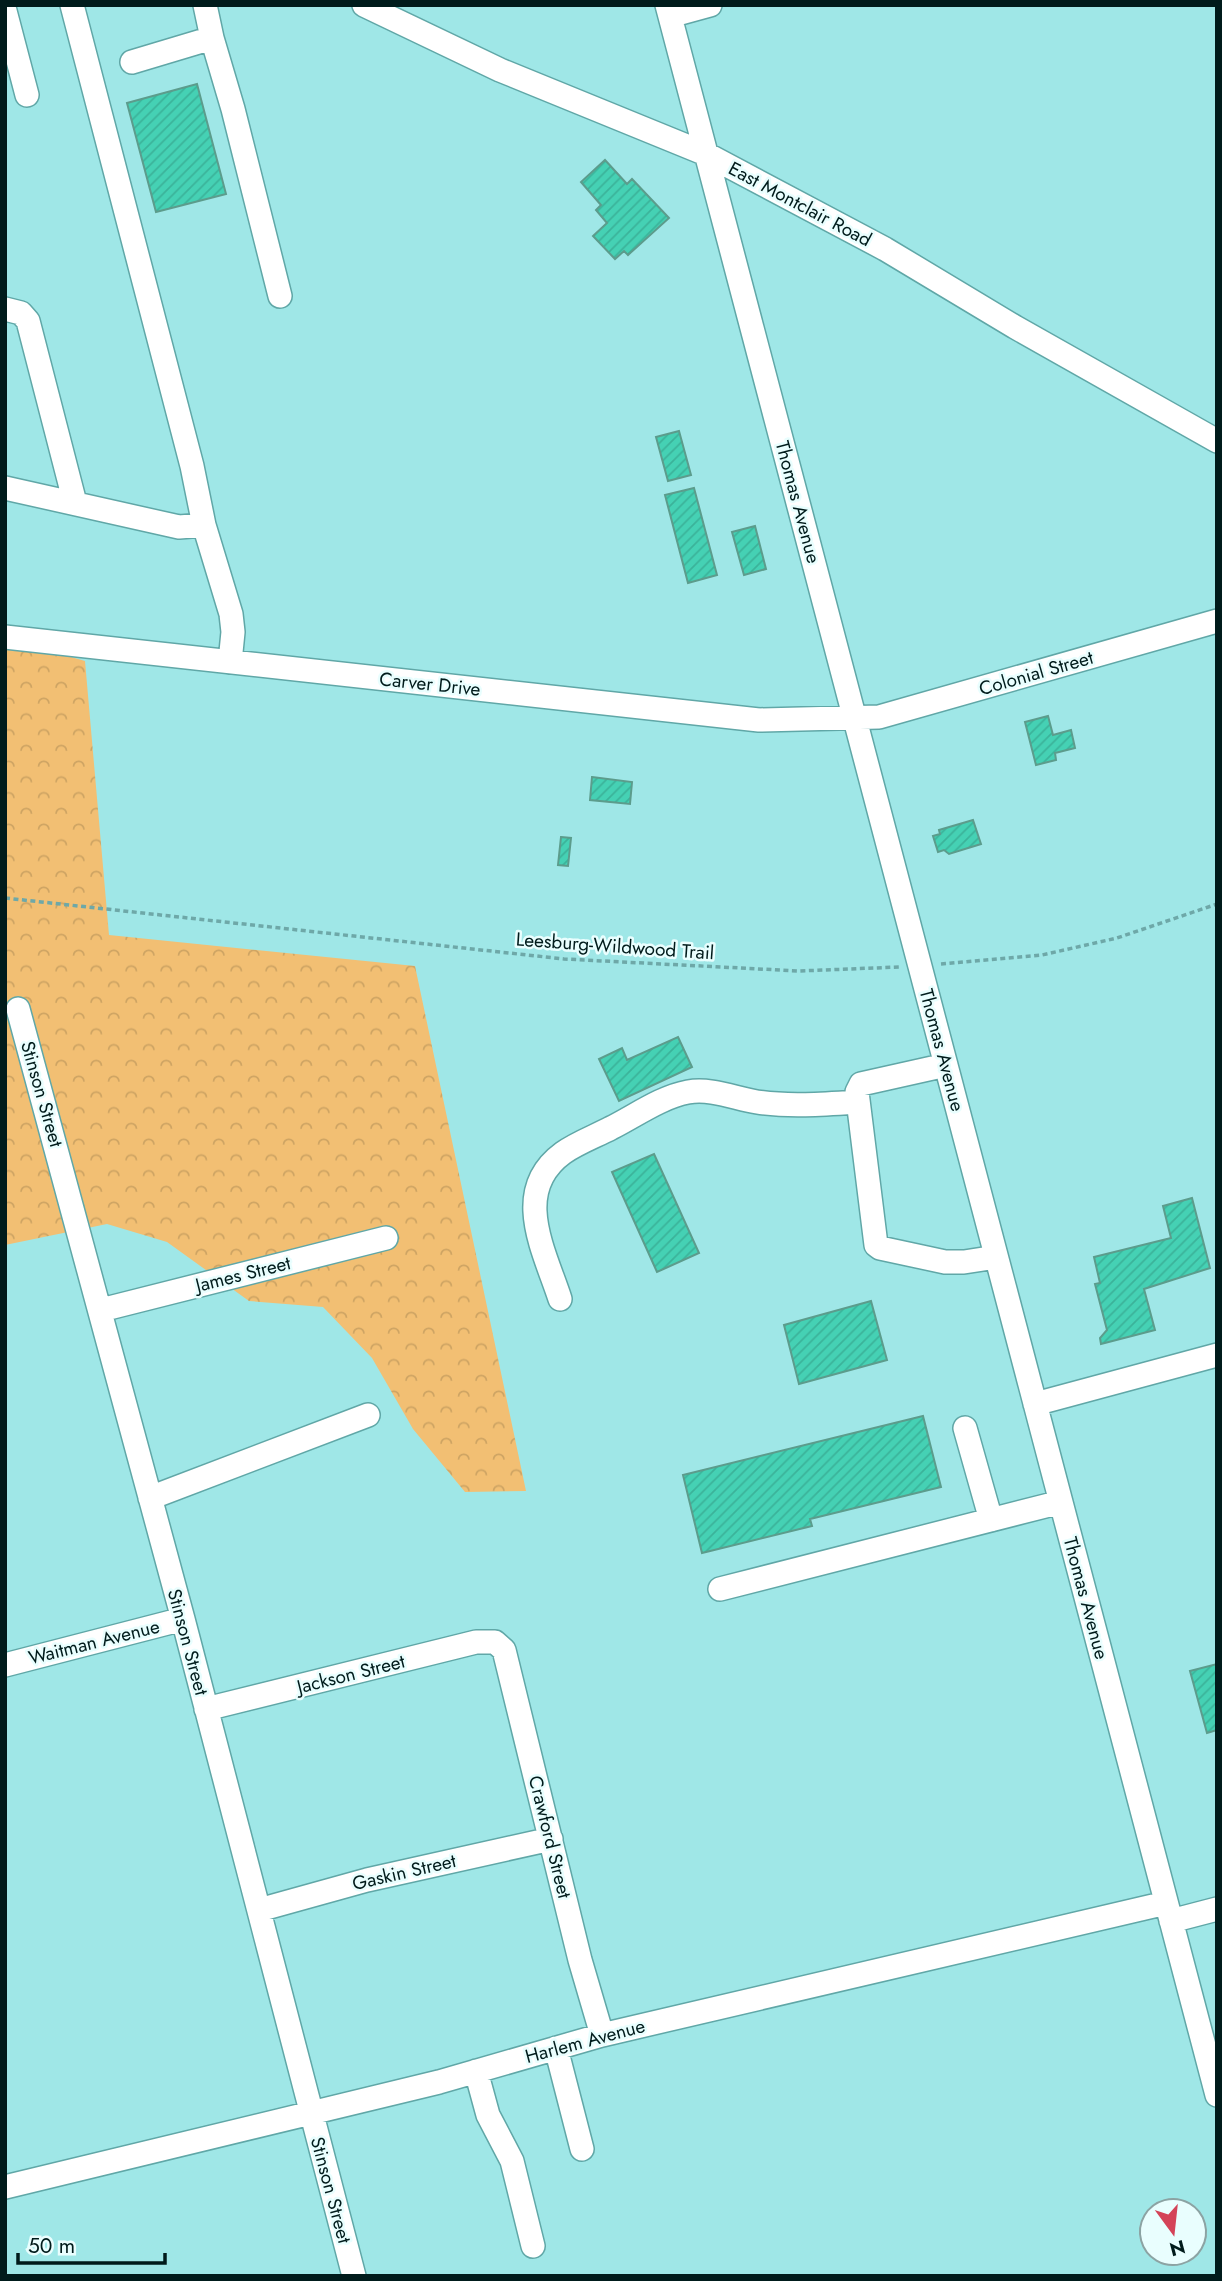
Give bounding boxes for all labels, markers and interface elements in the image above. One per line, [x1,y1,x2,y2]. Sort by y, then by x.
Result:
street label: East Montclair Road [724,155,876,253]
street label: Thomas Avenue [769,438,827,566]
street label: Colonial Street [976,644,1097,702]
street label: Carver Drive [378,665,482,703]
street label: Leesburg-Wildwood Trail [515,926,715,966]
street label: Thomas Avenue [913,986,971,1114]
street label: Stinson Street [14,1038,70,1150]
street label: James Street [190,1249,294,1300]
street label: Thomas Avenue [1057,1534,1115,1662]
street label: Stinson Street [161,1586,215,1699]
street label: Waitman Avenue [26,1613,163,1671]
street label: Jackson Street [291,1647,408,1701]
street label: Crawford Street [522,1773,578,1902]
street label: Gaskin Street [349,1847,459,1897]
street label: Harlem Avenue [522,2012,648,2070]
street label: Stinson Street [304,2134,358,2247]
north arrow [1138,2197,1208,2267]
scale bar [18,2222,164,2266]
text: 50 m [28,2231,75,2261]
text: N [1166,2233,1188,2263]

